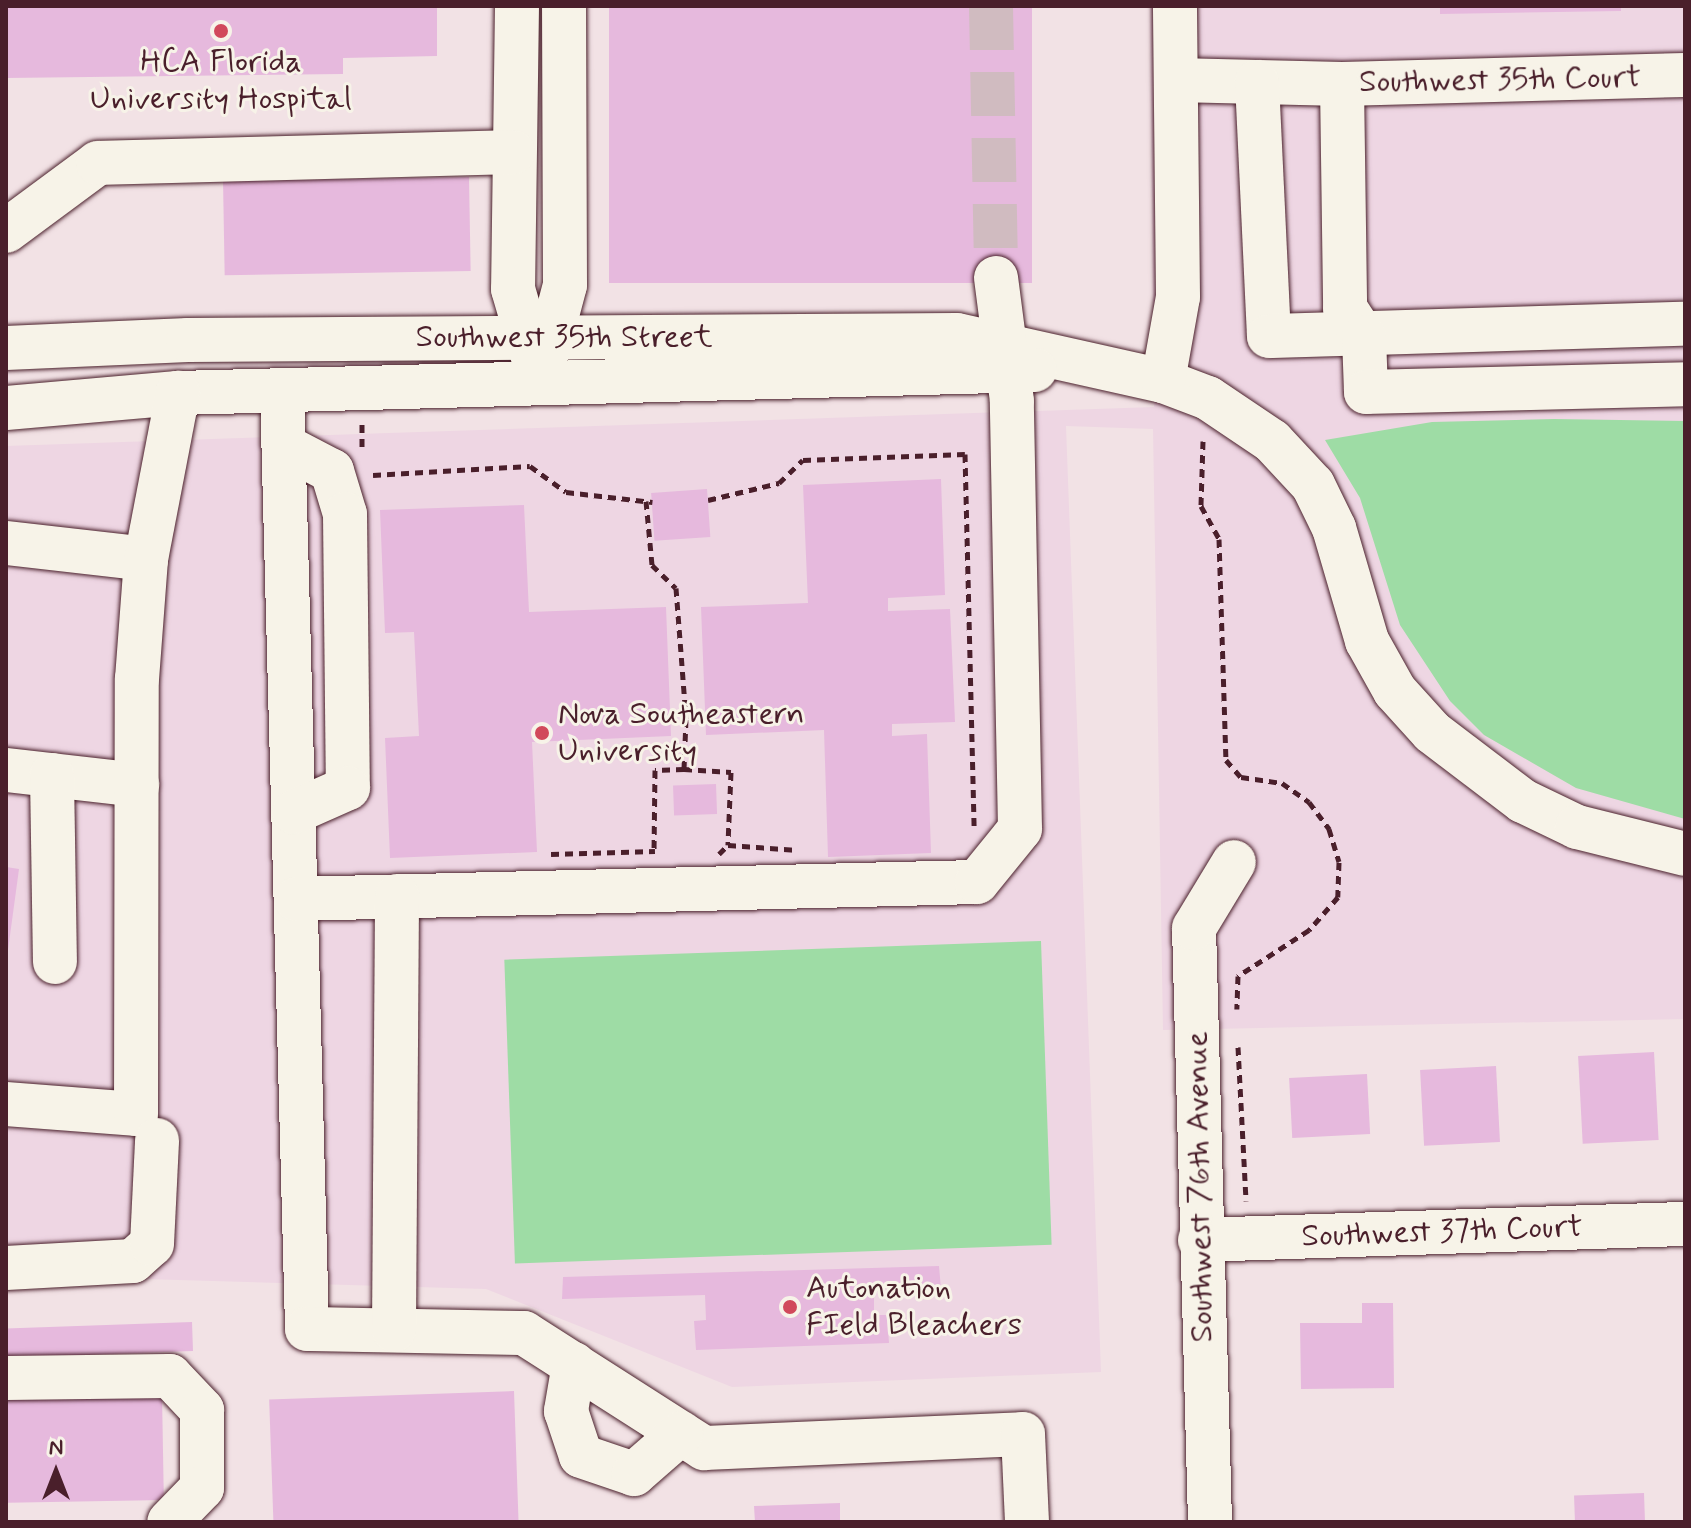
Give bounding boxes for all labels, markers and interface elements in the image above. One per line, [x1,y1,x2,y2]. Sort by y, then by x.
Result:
marker: HCA Florida University Hospital [212,22,230,40]
place label: HCA Florida University Hospital [90,44,352,119]
street label: Southwest 35th Court [1359,58,1641,102]
street label: Southwest 35th Street [416,318,712,356]
place label: Nova Southeastern University [558,696,799,771]
marker: Nova Southeastern University [533,724,551,742]
street label: Southwest 76th Avenue [1178,1031,1222,1343]
street label: Southwest 37th Court [1301,1208,1583,1256]
place label: Autonation FIeld Bleachers [806,1270,1022,1345]
marker: Autonation FIeld Bleachers [781,1298,799,1316]
north arrow [16,1432,96,1512]
text: N [49,1434,63,1462]

